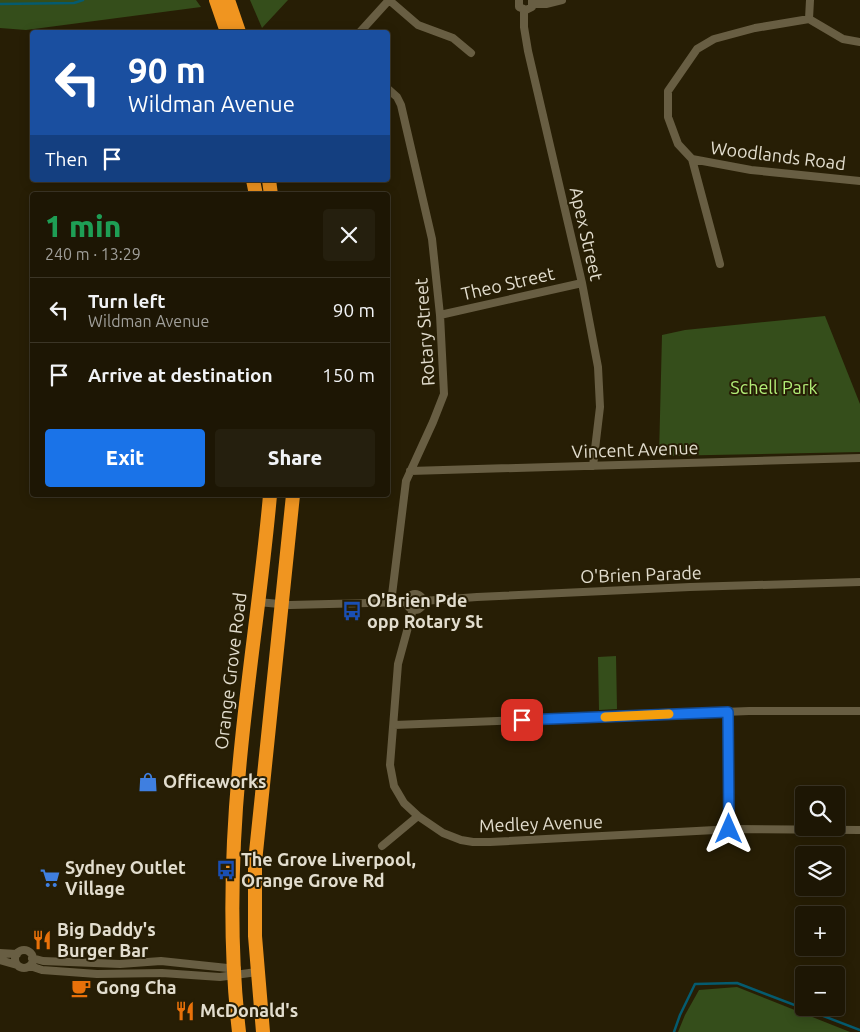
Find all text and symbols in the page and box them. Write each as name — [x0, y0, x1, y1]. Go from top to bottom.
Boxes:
icon: left — [45, 50, 110, 115]
text: 90 m — [128, 50, 206, 90]
text: Wildman Avenue — [128, 91, 295, 116]
street label: Woodlands Road — [709, 137, 847, 173]
icon: arrive — [98, 145, 126, 173]
text: Then — [45, 148, 88, 170]
street label: Apex Street — [566, 185, 607, 283]
text: 1 min — [45, 209, 121, 243]
button: close — [323, 209, 375, 261]
text: 240 m · 13:29 — [45, 245, 141, 263]
street label: Theo Street — [459, 263, 556, 303]
street label: Rotary Street — [410, 277, 438, 387]
text: Turn left — [88, 290, 166, 312]
icon: left — [45, 296, 73, 324]
text: 90 m — [333, 299, 375, 321]
text: Wildman Avenue — [88, 312, 209, 330]
icon: arrive — [45, 361, 73, 389]
text: Arrive at destination — [88, 364, 273, 386]
text: 150 m — [322, 364, 375, 386]
park label: Schell Park — [730, 377, 818, 397]
button: Exit — [45, 429, 205, 487]
button: Share — [215, 429, 375, 487]
street label: Vincent Avenue — [571, 437, 699, 461]
street label: O'Brien Parade — [580, 562, 702, 586]
place label: O'Brien Pde opp Rotary St — [367, 590, 483, 631]
street label: Orange Grove Road — [210, 591, 250, 751]
bus stop icon: O'Brien Pde opp Rotary St — [341, 600, 363, 622]
pin — [501, 699, 543, 741]
icon: arrive — [508, 706, 536, 734]
shop icon: Officeworks — [137, 771, 159, 793]
place label: Officeworks — [163, 771, 267, 791]
map controls — [795, 786, 845, 1016]
button: search — [795, 786, 845, 836]
position arrow — [702, 802, 754, 854]
street label: Medley Avenue — [479, 811, 603, 835]
button: layers — [795, 846, 845, 896]
place label: The Grove Liverpool, Orange Grove Rd — [241, 849, 416, 890]
place label: Sydney Outlet Village — [65, 857, 186, 898]
bus stop icon: The Grove Liverpool, Orange Grove Rd — [215, 859, 237, 881]
supermarket icon: Sydney Outlet Village — [39, 867, 61, 889]
button: + — [795, 906, 845, 956]
place label: Big Daddy's Burger Bar — [57, 919, 156, 960]
restaurant icon: Big Daddy's Burger Bar — [31, 929, 53, 951]
button: − — [795, 966, 845, 1016]
cafe icon: Gong Cha — [70, 977, 92, 999]
place label: Gong Cha — [96, 977, 177, 997]
restaurant icon: McDonald's — [174, 1000, 196, 1022]
place label: McDonald's — [200, 1000, 298, 1020]

